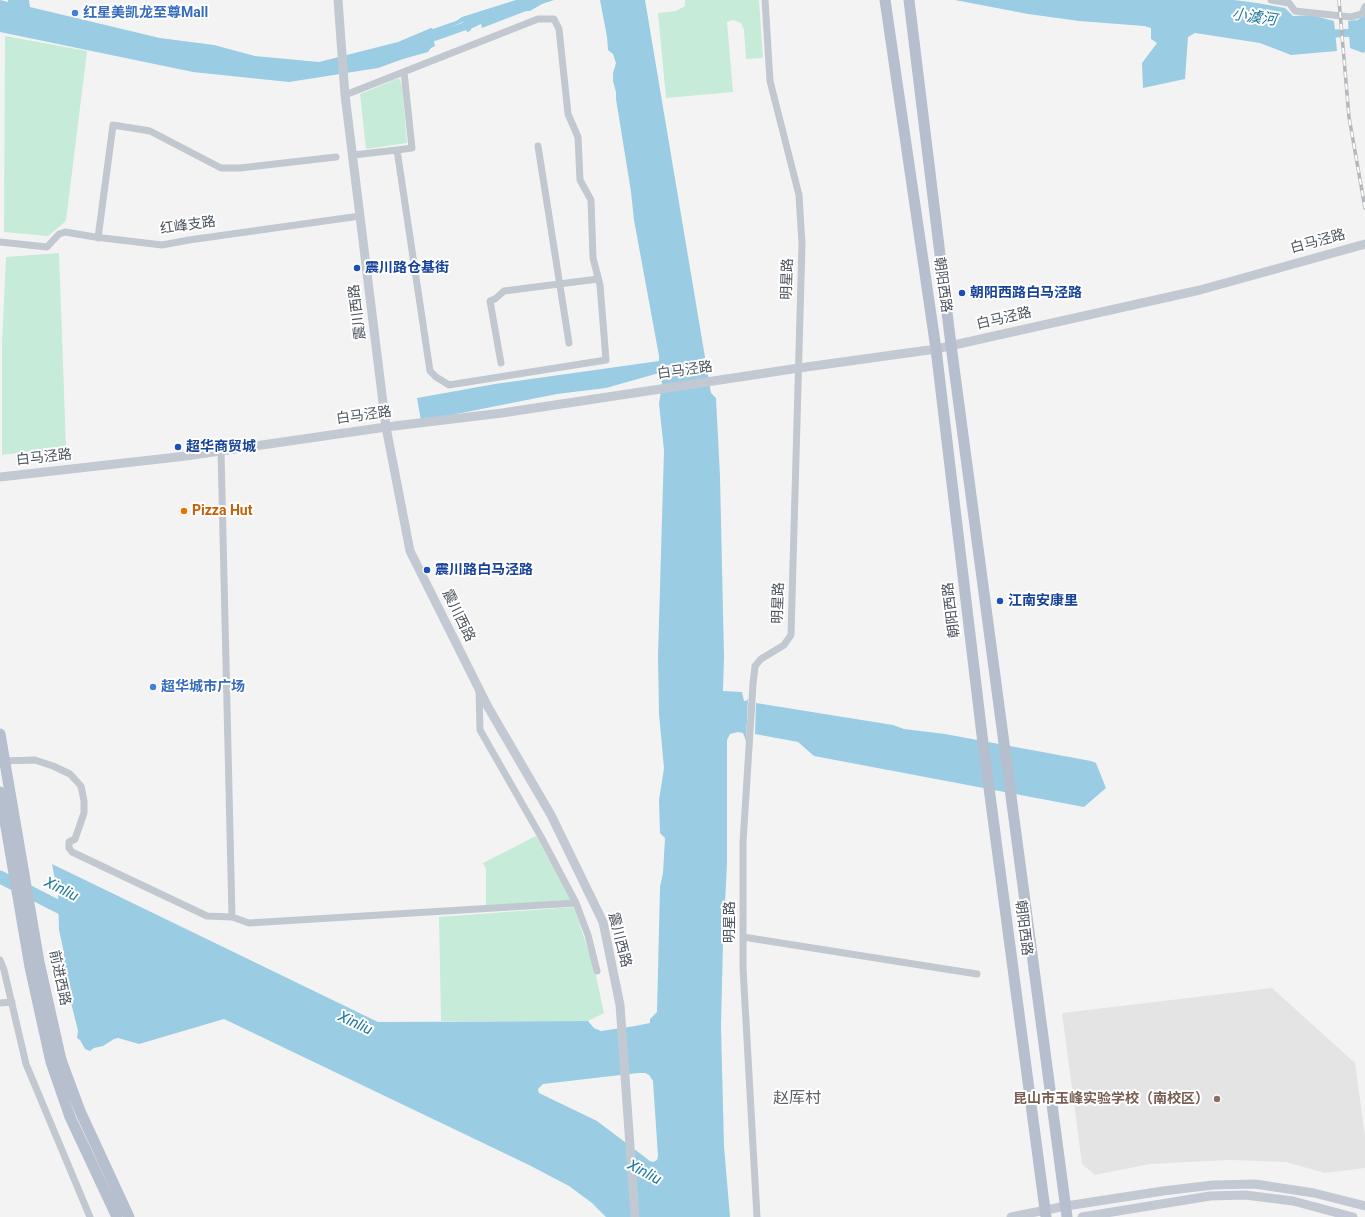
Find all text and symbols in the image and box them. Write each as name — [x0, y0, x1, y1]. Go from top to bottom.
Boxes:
place label: 红星美凯龙至尊Mall — [83, 5, 208, 21]
water label: 小澞河 — [1230, 6, 1278, 30]
marker: 红星美凯龙至尊Mall — [70, 8, 80, 18]
street label: 红峰支路 — [159, 214, 217, 238]
street label: 白马泾路 — [1289, 227, 1347, 257]
street label: 朝阳西路 — [930, 256, 954, 314]
street label: 明星路 — [779, 258, 797, 300]
place label: 震川路仓基街 — [365, 260, 449, 276]
marker: 震川路仓基街 — [352, 263, 362, 273]
street label: 震川西路 — [346, 283, 370, 341]
place label: 朝阳西路白马泾路 — [970, 285, 1082, 301]
marker: 朝阳西路白马泾路 — [957, 288, 967, 298]
street label: 白马泾路 — [975, 305, 1033, 333]
street label: 白马泾路 — [656, 359, 714, 383]
street label: 白马泾路 — [335, 404, 393, 428]
place label: 超华商贸城 — [186, 439, 256, 455]
marker: 超华商贸城 — [173, 442, 183, 452]
street label: 白马泾路 — [15, 447, 73, 469]
place label: Pizza Hut — [192, 503, 252, 519]
marker: Pizza Hut — [179, 506, 189, 516]
place label: 震川路白马泾路 — [435, 562, 533, 578]
marker: 震川路白马泾路 — [422, 565, 432, 575]
street label: 朝阳西路 — [940, 581, 964, 639]
street label: 明星路 — [770, 582, 788, 624]
street label: 震川西路 — [438, 587, 478, 645]
place label: 江南安康里 — [1008, 593, 1078, 609]
marker: 江南安康里 — [995, 596, 1005, 606]
place label: 超华城市广场 — [161, 679, 245, 695]
marker: 超华城市广场 — [148, 682, 158, 692]
water label: Xinliu — [41, 874, 81, 906]
street label: 朝阳西路 — [1011, 899, 1035, 957]
street label: 明星路 — [722, 901, 738, 943]
street label: 震川西路 — [604, 911, 634, 969]
street label: 前进西路 — [45, 949, 73, 1007]
water label: Xinliu — [335, 1008, 375, 1040]
district label: 赵厍村 — [773, 1089, 821, 1109]
place label: 昆山市玉峰实验学校（南校区） — [1013, 1091, 1209, 1107]
marker: 昆山市玉峰实验学校（南校区） — [1212, 1094, 1222, 1104]
water label: Xinliu — [624, 1157, 664, 1189]

